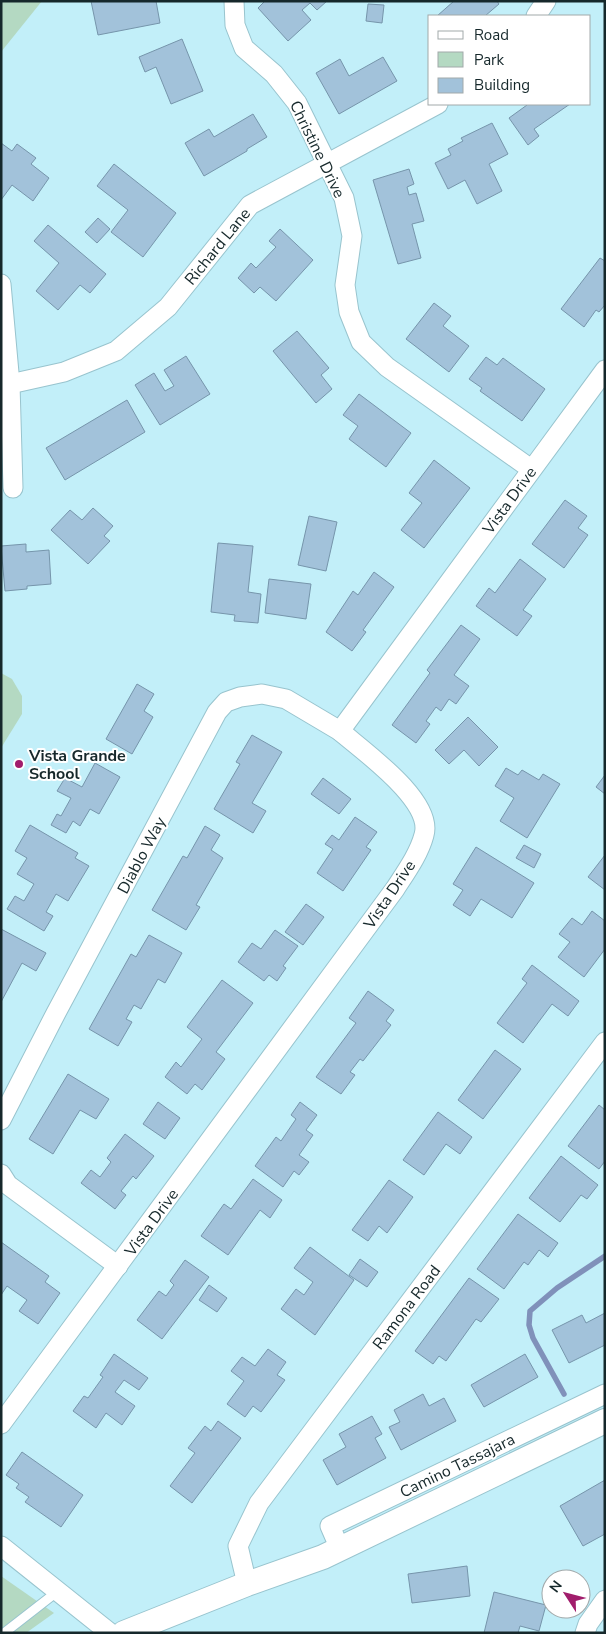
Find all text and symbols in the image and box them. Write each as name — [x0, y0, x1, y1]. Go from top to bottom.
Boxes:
legend — [428, 15, 591, 105]
text: Road — [474, 25, 509, 45]
text: Park — [474, 50, 504, 70]
text: Building — [474, 75, 530, 95]
street label: Christine Drive — [284, 97, 350, 202]
street label: Richard Lane — [180, 203, 256, 290]
street label: Vista Drive — [477, 462, 542, 540]
place label: Vista Grande School — [28, 745, 126, 785]
marker: Vista Grande School — [13, 758, 25, 770]
street label: Diablo Way — [112, 812, 172, 898]
street label: Vista Drive — [358, 856, 421, 934]
street label: Vista Drive — [119, 1184, 184, 1262]
street label: Ramona Road — [368, 1261, 446, 1354]
street label: Camino Tassajara — [396, 1428, 519, 1503]
north arrow — [541, 1569, 591, 1619]
text: N — [545, 1577, 567, 1596]

